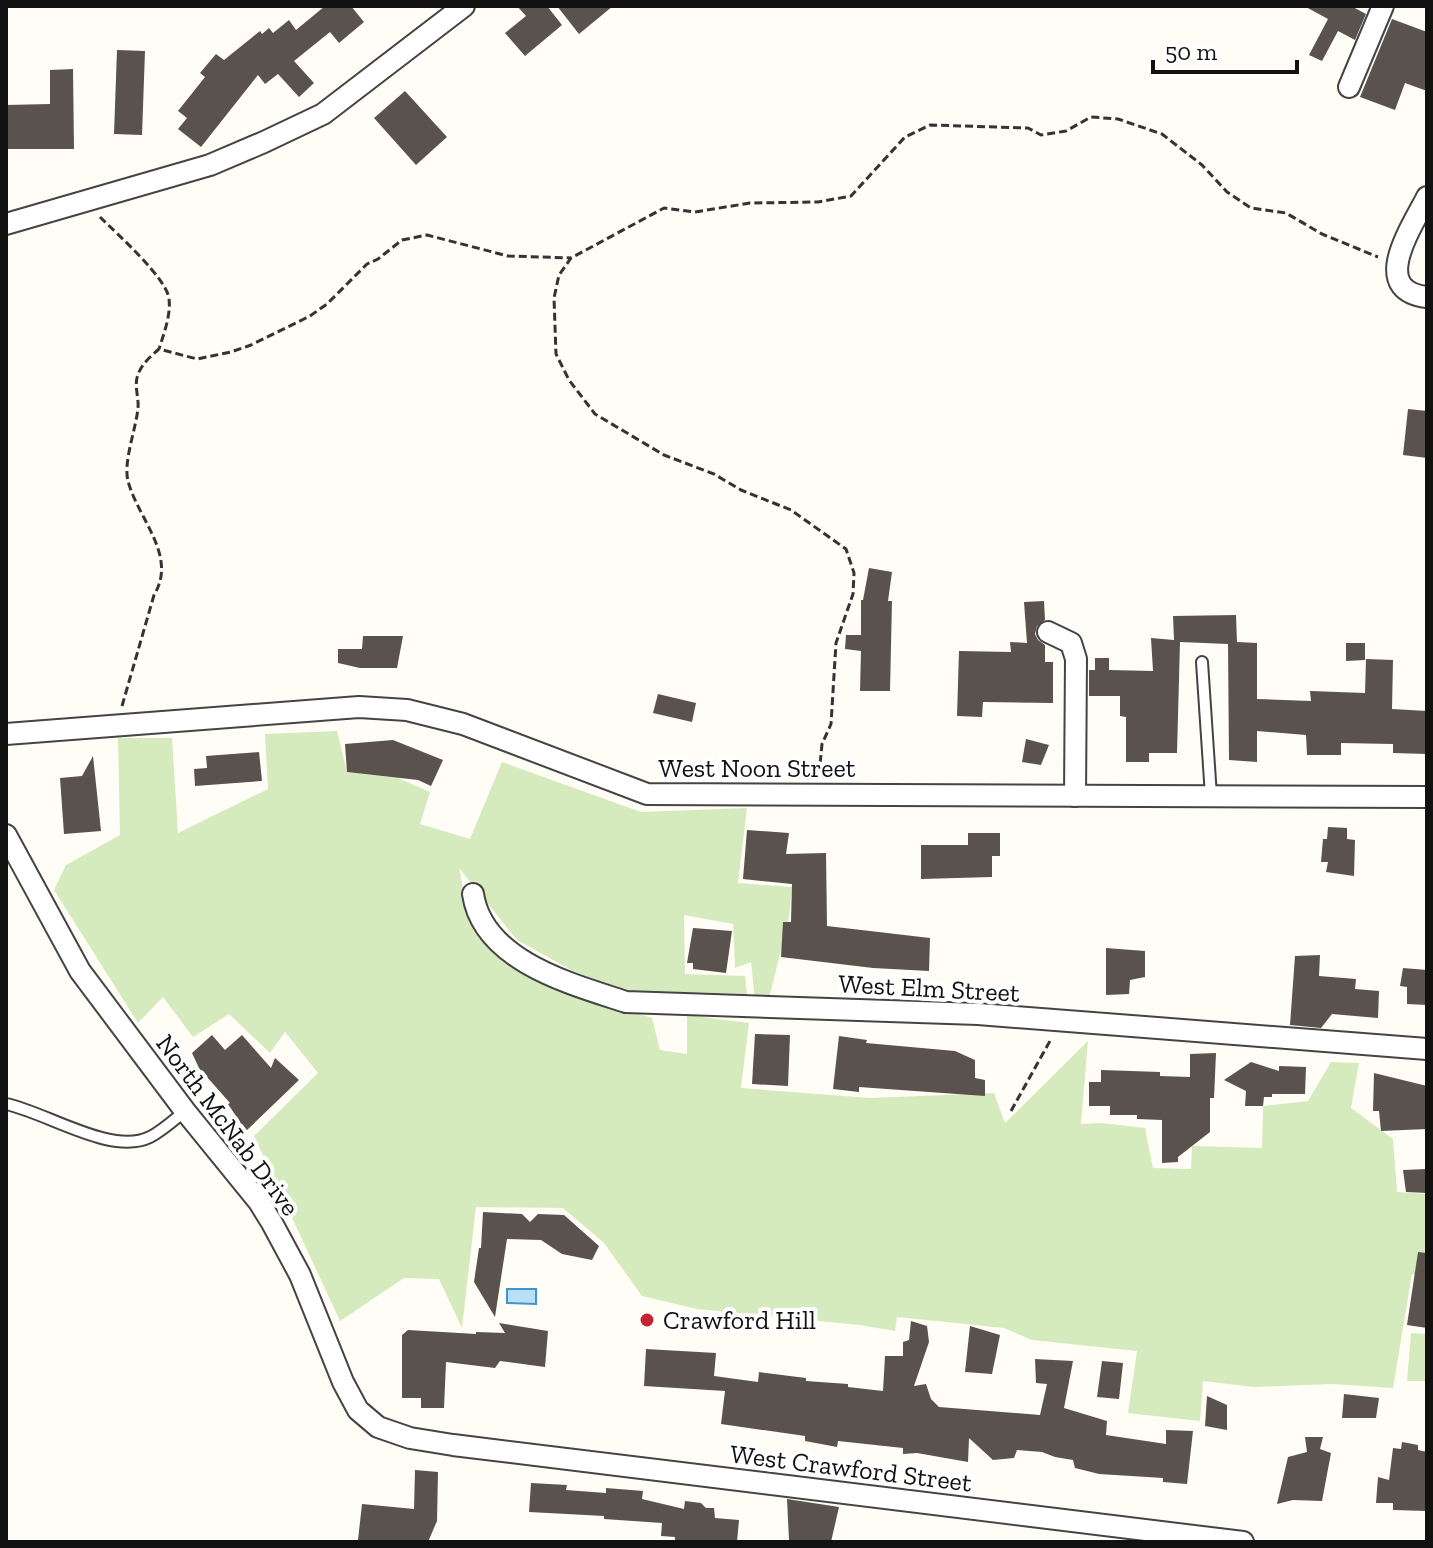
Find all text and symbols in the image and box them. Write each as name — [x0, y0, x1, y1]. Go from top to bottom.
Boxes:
scale bar — [1153, 24, 1297, 74]
text: 50 m — [1165, 37, 1218, 66]
street label: West Noon Street — [659, 752, 856, 784]
street label: West Elm Street — [838, 967, 1021, 1009]
street label: North McNab Drive — [149, 1028, 307, 1222]
place label: Crawford Hill — [663, 1304, 816, 1336]
marker: Crawford Hill — [638, 1311, 656, 1329]
street label: West Crawford Street — [728, 1437, 974, 1499]

